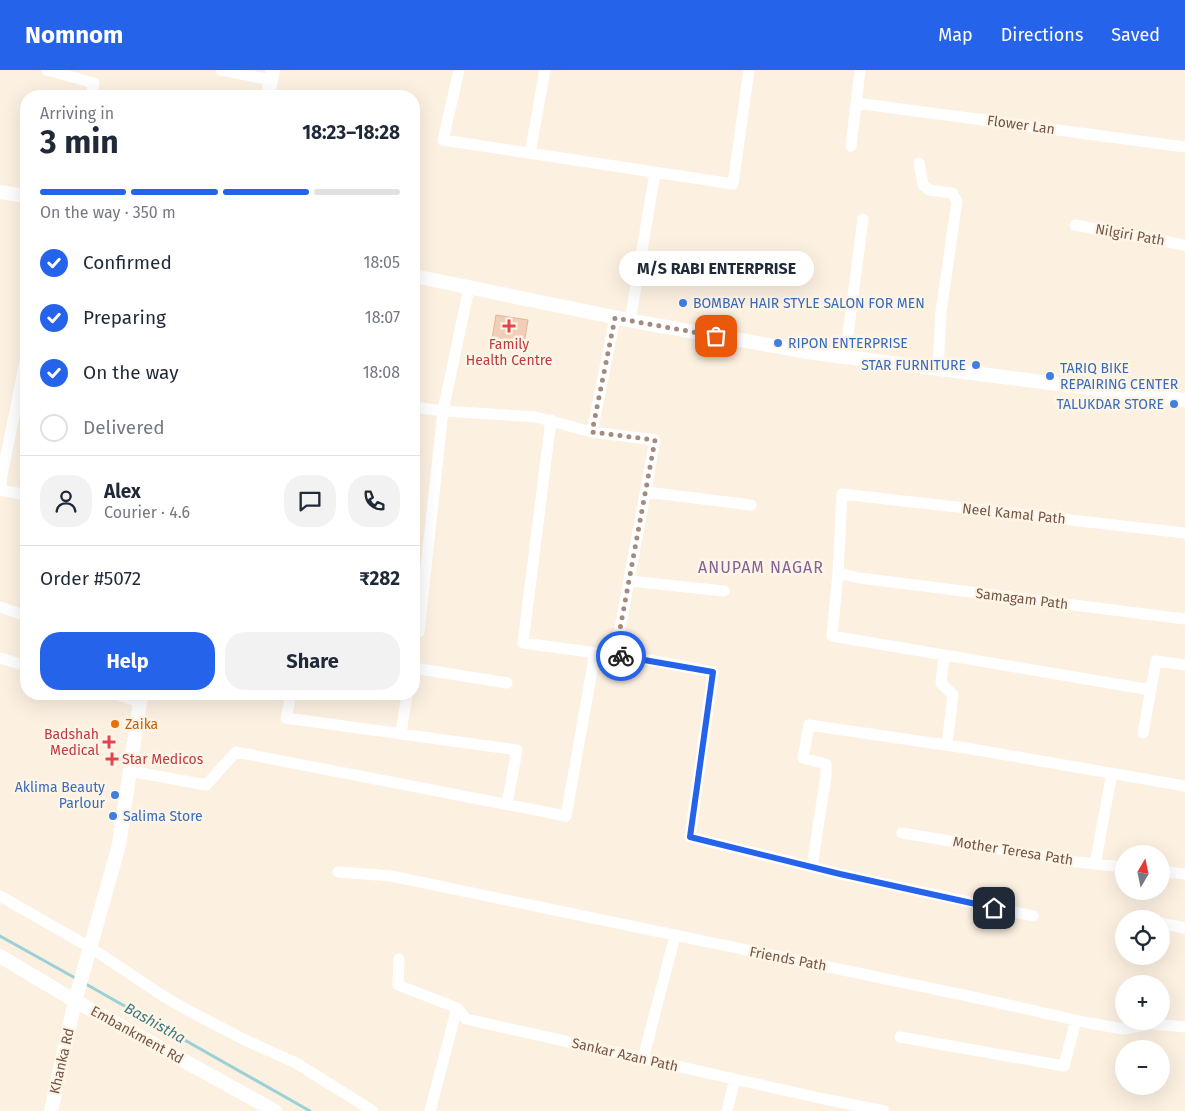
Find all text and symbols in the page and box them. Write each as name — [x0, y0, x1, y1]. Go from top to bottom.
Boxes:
text: Nomnom — [25, 21, 123, 49]
text: Map — [938, 24, 973, 46]
text: Directions — [1001, 24, 1083, 46]
text: Saved — [1111, 24, 1160, 46]
text: Arriving in — [40, 104, 114, 123]
street label: Flower Lan — [986, 112, 1056, 138]
text: 18:23–18:28 — [302, 121, 400, 144]
text: 3 min — [40, 123, 119, 161]
text: On the way · 350 m — [40, 203, 176, 222]
street label: Nilgiri Path — [1094, 221, 1166, 249]
icon: check — [40, 249, 68, 277]
text: Confirmed — [83, 251, 172, 274]
callout: M/S RABI ENTERPRISE — [618, 251, 814, 286]
text: 18:05 — [363, 253, 400, 272]
text: M/S RABI ENTERPRISE — [637, 259, 796, 278]
place label: BOMBAY HAIR STYLE SALON FOR MEN — [693, 295, 925, 312]
marker: BOMBAY HAIR STYLE SALON FOR MEN — [677, 297, 689, 309]
icon: check — [40, 304, 68, 332]
text: Preparing — [83, 306, 166, 329]
text: 18:07 — [365, 308, 400, 327]
pin — [695, 315, 737, 357]
marker: Family Health Centre — [502, 319, 516, 333]
icon: bag — [702, 322, 730, 350]
place label: RIPON ENTERPRISE — [788, 335, 908, 352]
place label: Family Health Centre — [466, 336, 552, 369]
marker: RIPON ENTERPRISE — [772, 337, 784, 349]
place label: STAR FURNITURE — [861, 357, 966, 374]
icon: check — [40, 359, 68, 387]
marker: STAR FURNITURE — [970, 359, 982, 371]
place label: TARIQ BIKE REPAIRING CENTER — [1060, 360, 1179, 393]
text: On the way — [83, 361, 179, 384]
text: 18:08 — [363, 363, 400, 382]
marker: TARIQ BIKE REPAIRING CENTER — [1044, 370, 1056, 382]
place label: TALUKDAR STORE — [1057, 396, 1164, 413]
marker: TALUKDAR STORE — [1168, 398, 1180, 410]
text: Delivered — [83, 416, 165, 439]
button: person — [40, 475, 92, 527]
button: chat — [284, 475, 336, 527]
button: phone — [348, 475, 400, 527]
text: Alex — [104, 480, 141, 503]
street label: Neel Kamal Path — [961, 500, 1067, 528]
text: Courier · 4.6 — [104, 503, 190, 522]
district label: ANUPAM NAGAR — [698, 558, 824, 577]
text: Order #5072 — [40, 567, 141, 590]
text: ₹282 — [359, 567, 400, 590]
street label: Samagam Path — [975, 585, 1069, 613]
courier — [596, 631, 646, 681]
button: Help — [40, 632, 215, 690]
button: Share — [225, 632, 400, 690]
icon: bike — [607, 642, 635, 670]
place label: Zaika — [125, 716, 158, 733]
marker: Zaika — [109, 718, 121, 730]
place label: Badshah Medical — [44, 726, 99, 759]
marker: Badshah Medical — [103, 736, 115, 748]
place label: Star Medicos — [122, 751, 204, 768]
marker: Star Medicos — [106, 753, 118, 765]
place label: Aklima Beauty Parlour — [15, 779, 106, 812]
marker: Aklima Beauty Parlour — [109, 789, 121, 801]
place label: Salima Store — [123, 808, 203, 825]
marker: Salima Store — [107, 810, 119, 822]
street label: Mother Teresa Path — [952, 833, 1074, 869]
north arrow — [1115, 845, 1170, 900]
map controls — [1115, 845, 1170, 1095]
pin — [973, 887, 1015, 929]
icon: home — [980, 894, 1008, 922]
button: locate — [1115, 910, 1170, 965]
street label: Friends Path — [748, 943, 828, 975]
button: + — [1115, 975, 1170, 1030]
water label: Bashistha — [121, 999, 189, 1047]
street label: Embankment Rd — [88, 1002, 186, 1068]
street label: Khanka Rd — [46, 1026, 78, 1096]
street label: Sankar Azan Path — [570, 1034, 680, 1076]
button: − — [1115, 1040, 1170, 1095]

